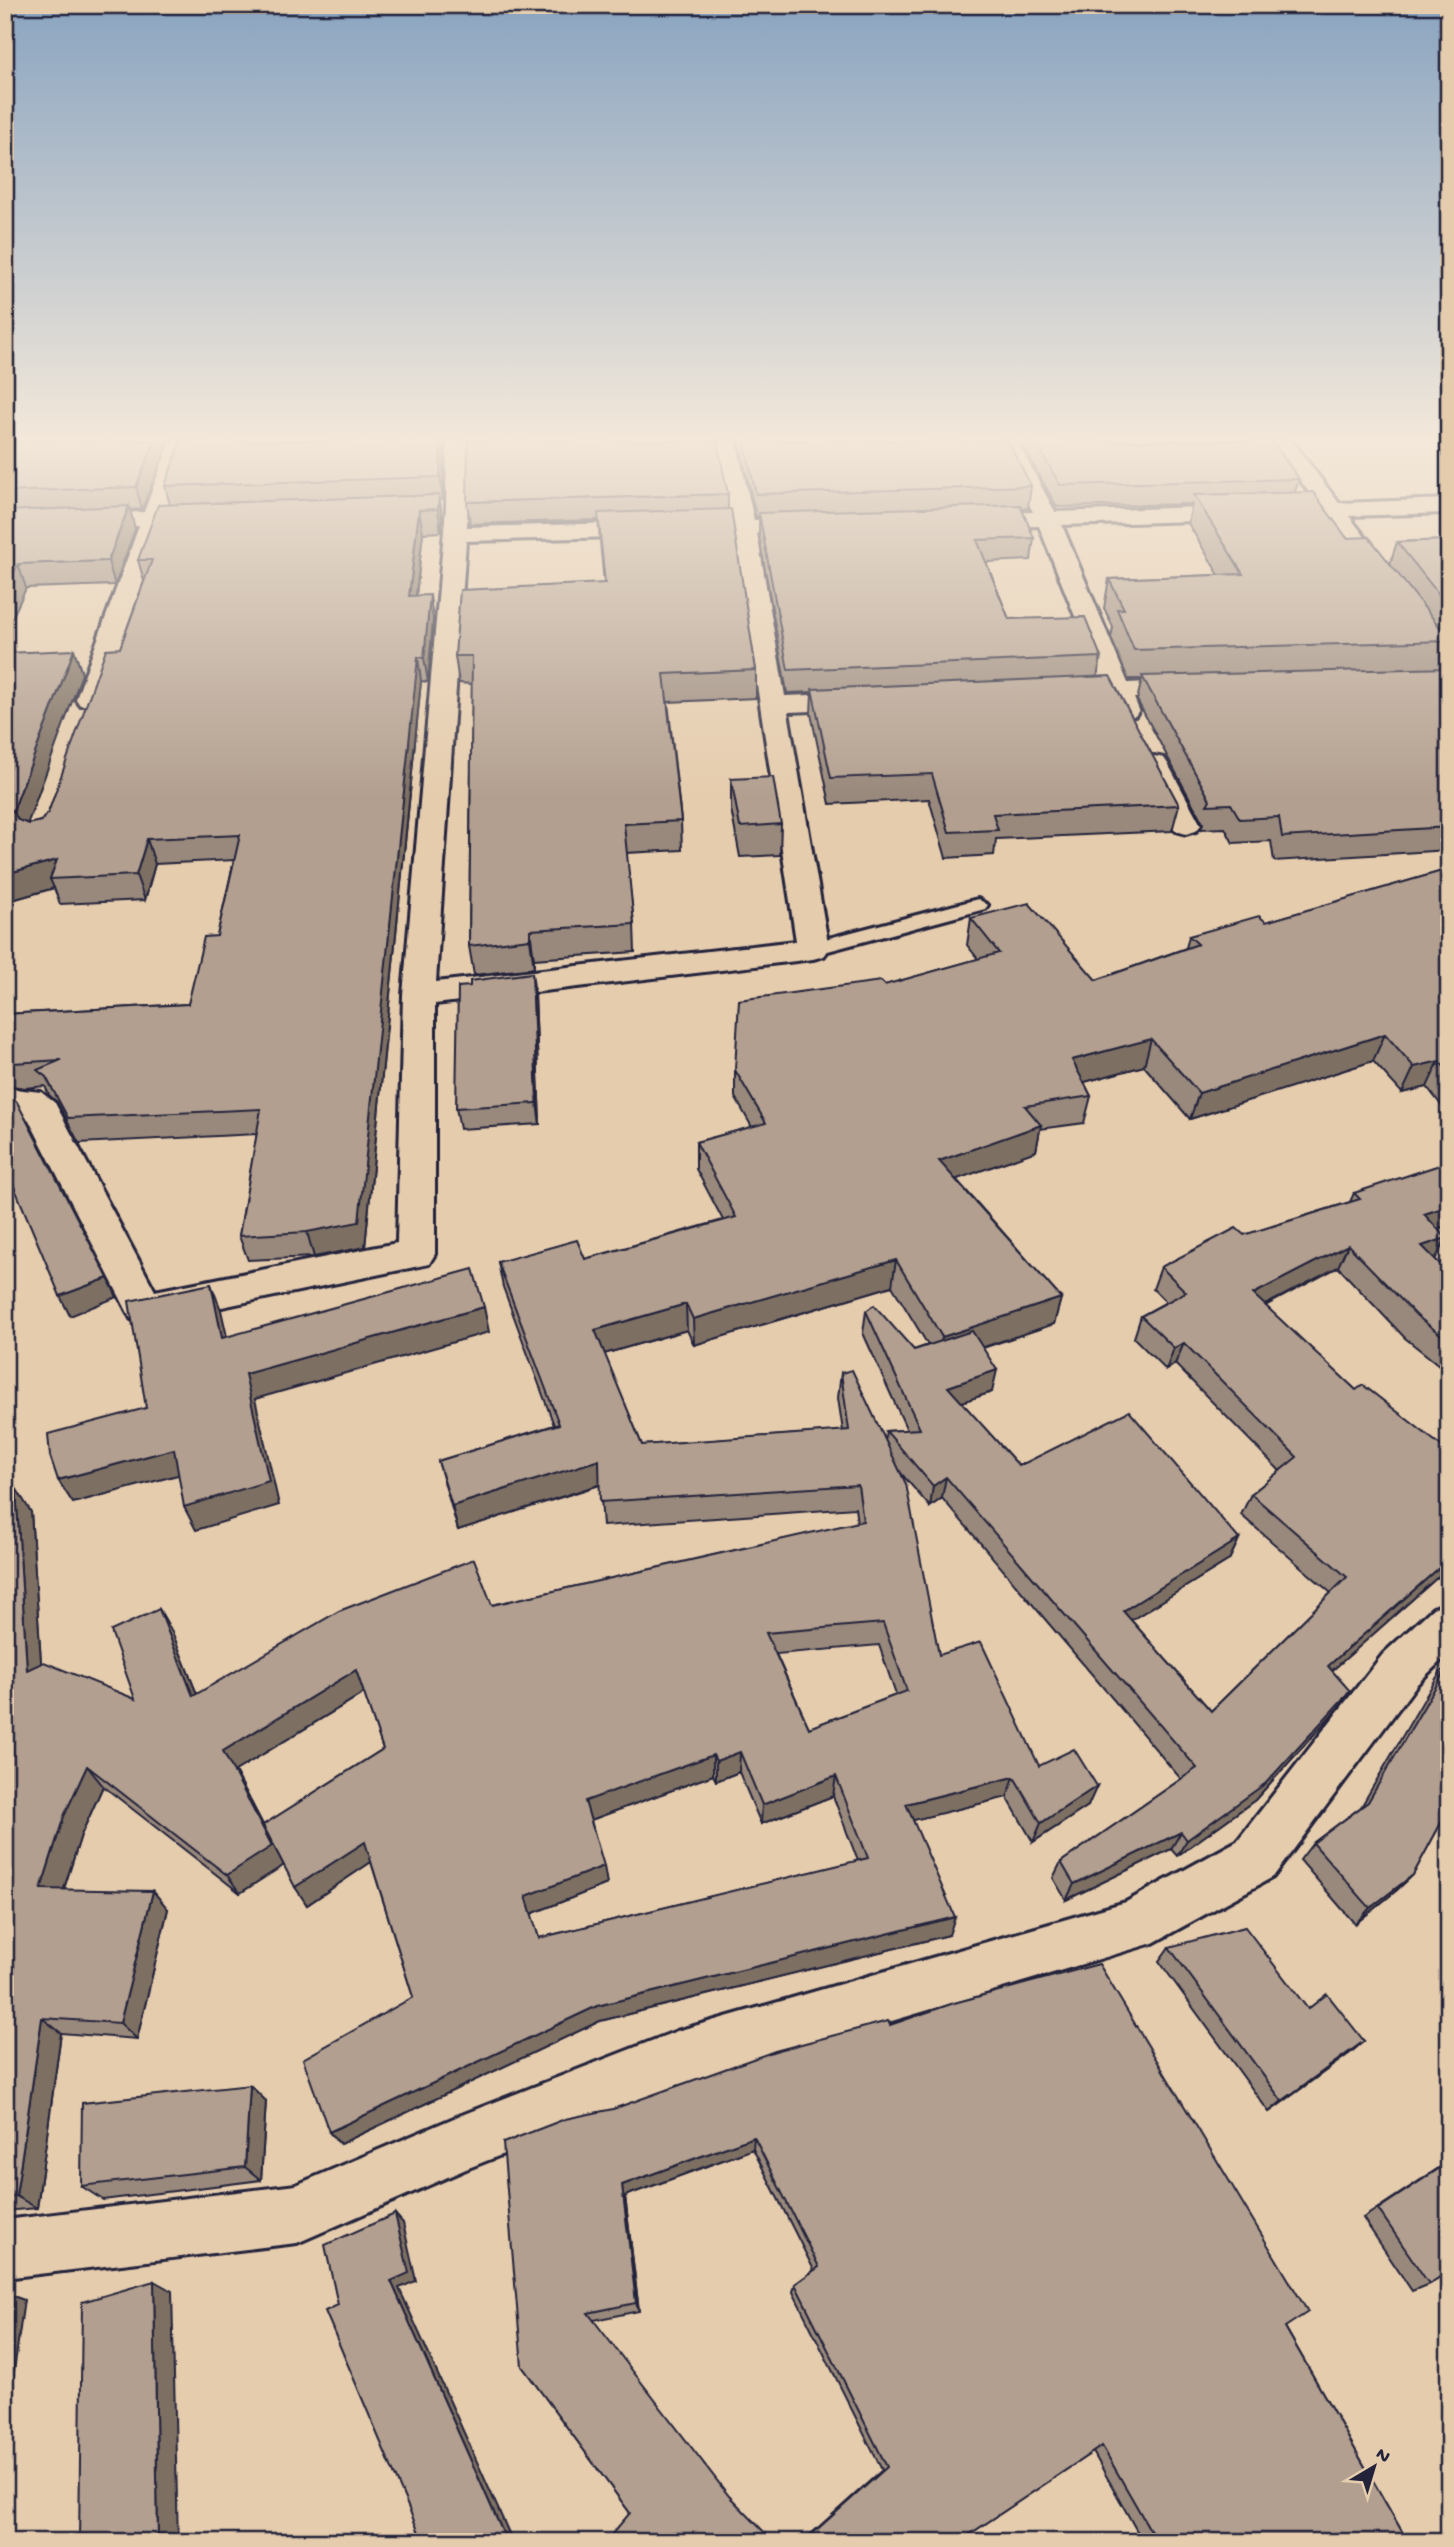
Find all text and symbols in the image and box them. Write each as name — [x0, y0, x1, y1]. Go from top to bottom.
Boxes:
north arrow — [1338, 2432, 1408, 2502]
text: N — [1370, 2443, 1394, 2469]

